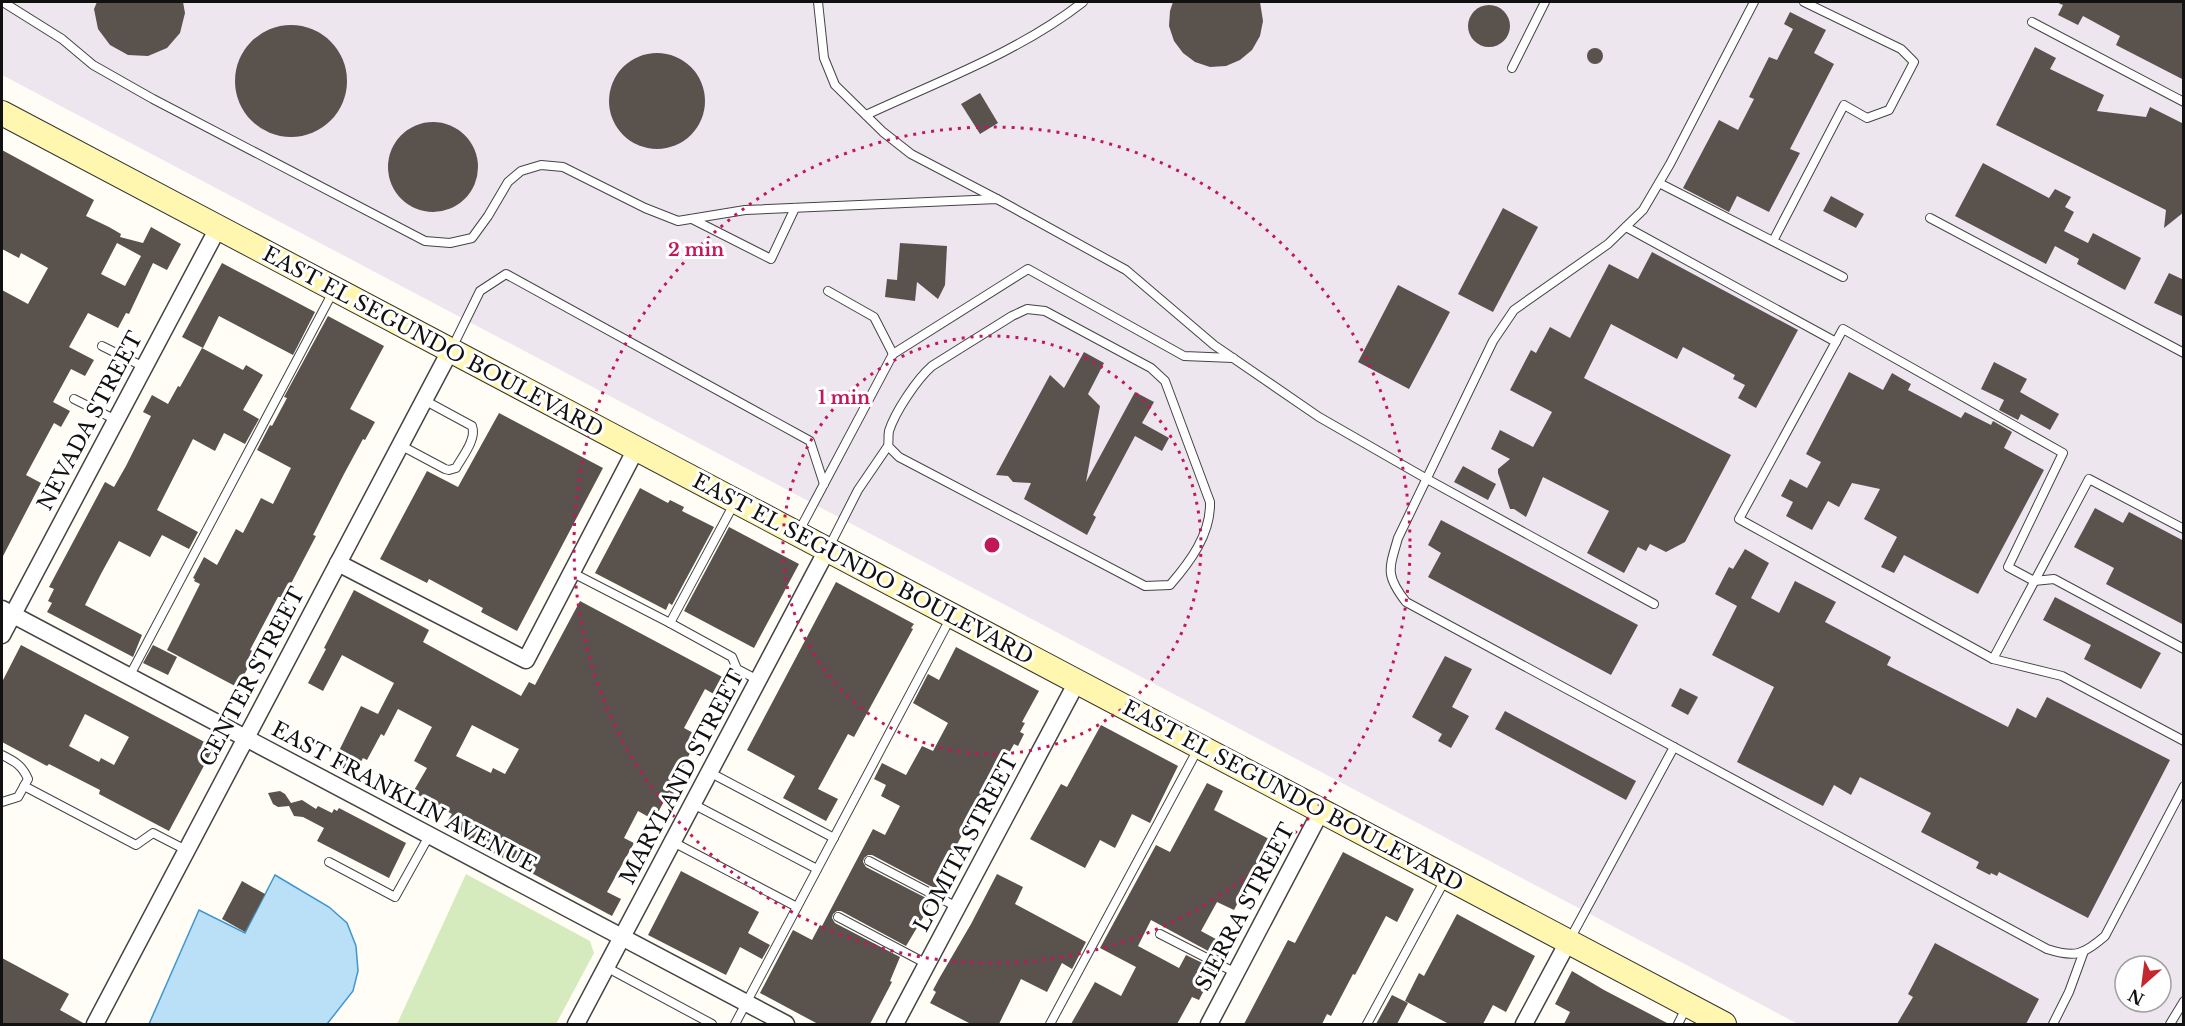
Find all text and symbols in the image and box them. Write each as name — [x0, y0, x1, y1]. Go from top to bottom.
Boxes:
text: 2 min — [668, 239, 724, 261]
street label: EAST EL SEGUNDO BOULEVARD — [258, 241, 608, 443]
street label: NEVADA STREET — [32, 327, 148, 515]
text: 1 min — [818, 387, 870, 409]
street label: EAST EL SEGUNDO BOULEVARD — [688, 468, 1038, 670]
centre of rings — [982, 535, 1002, 555]
street label: CENTER STREET — [194, 583, 310, 771]
street label: MARYLAND STREET — [614, 665, 750, 889]
street label: EAST EL SEGUNDO BOULEVARD — [1118, 695, 1468, 897]
street label: EAST FRANKLIN AVENUE — [267, 716, 541, 878]
street label: LOMITA STREET — [908, 750, 1024, 936]
street label: SIERRA STREET — [1190, 819, 1300, 995]
north arrow — [2113, 954, 2173, 1014]
text: N — [2125, 985, 2147, 1010]

